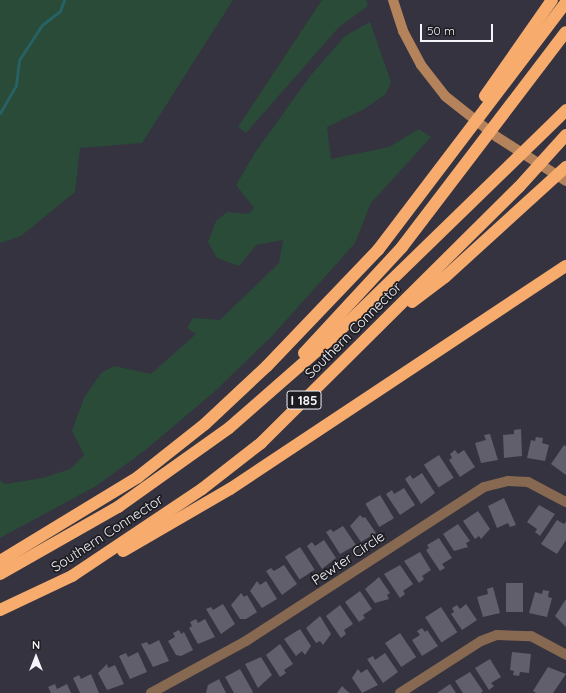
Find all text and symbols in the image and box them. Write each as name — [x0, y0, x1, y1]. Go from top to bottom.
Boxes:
scale bar — [422, 16, 495, 42]
text: 50 m — [427, 23, 455, 38]
street label: Southern Connector — [301, 278, 405, 382]
road number: I 185 — [286, 389, 322, 411]
street label: Southern Connector — [48, 491, 166, 575]
street label: Pewter Circle — [308, 527, 388, 589]
north arrow — [16, 637, 56, 677]
text: N — [32, 638, 40, 652]

